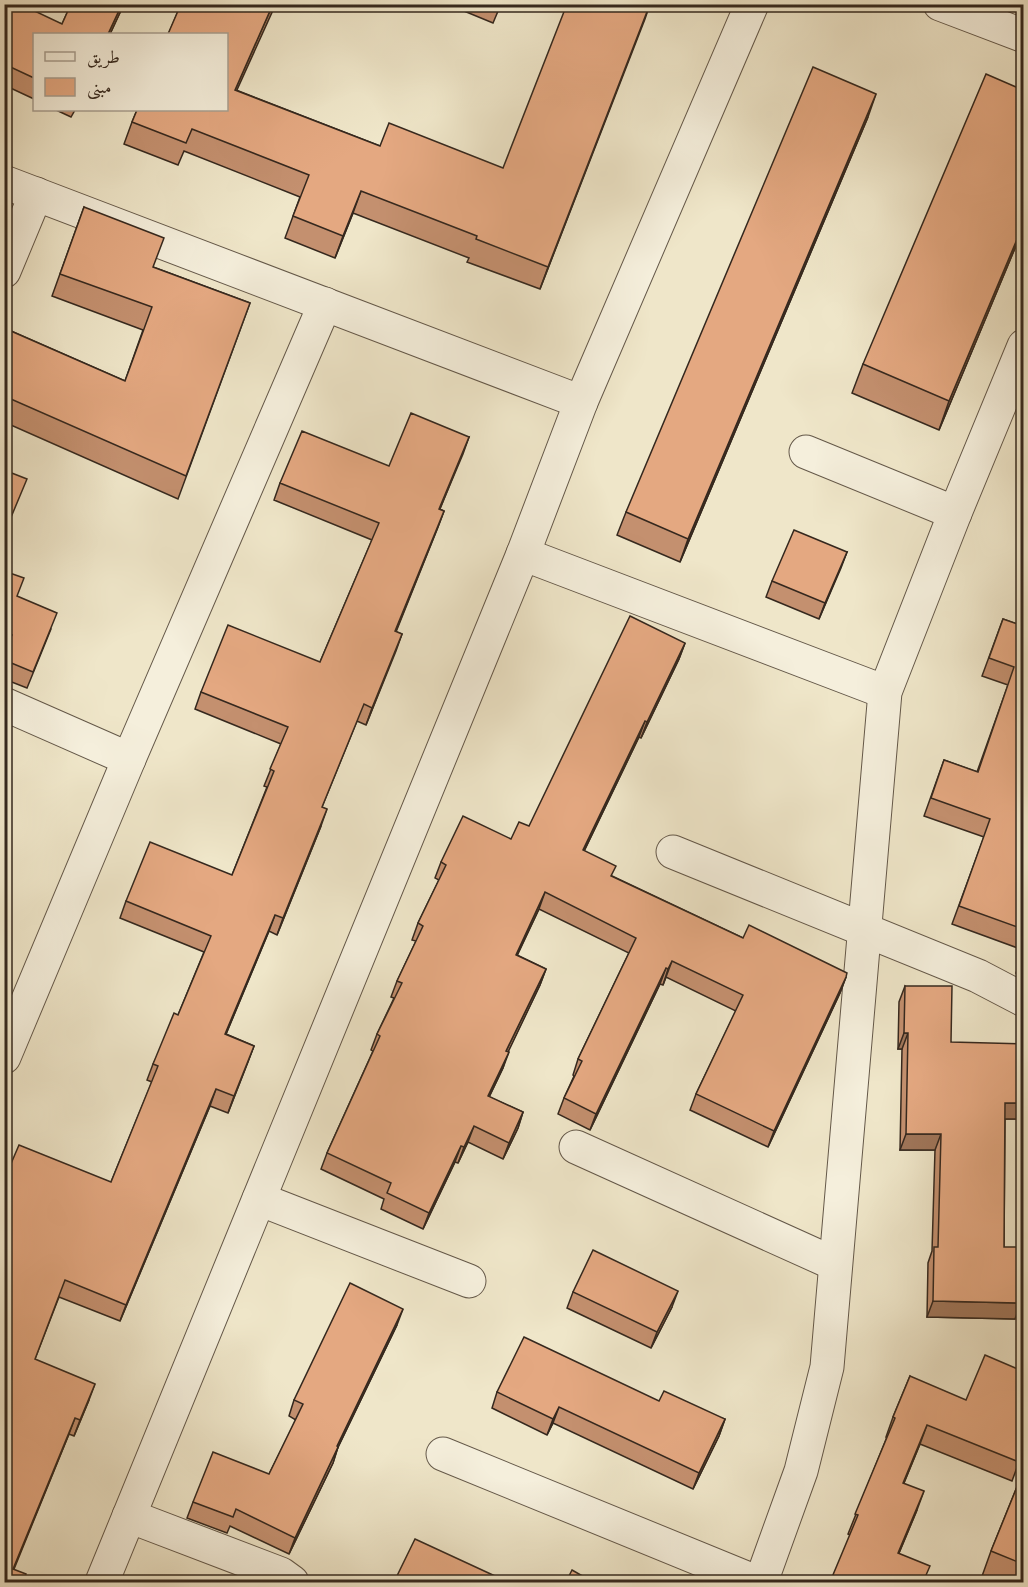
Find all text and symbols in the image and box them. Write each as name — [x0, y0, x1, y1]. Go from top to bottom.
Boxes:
legend — [33, 33, 228, 111]
text: طريق — [87, 49, 120, 69]
text: مبنى — [87, 79, 112, 100]

